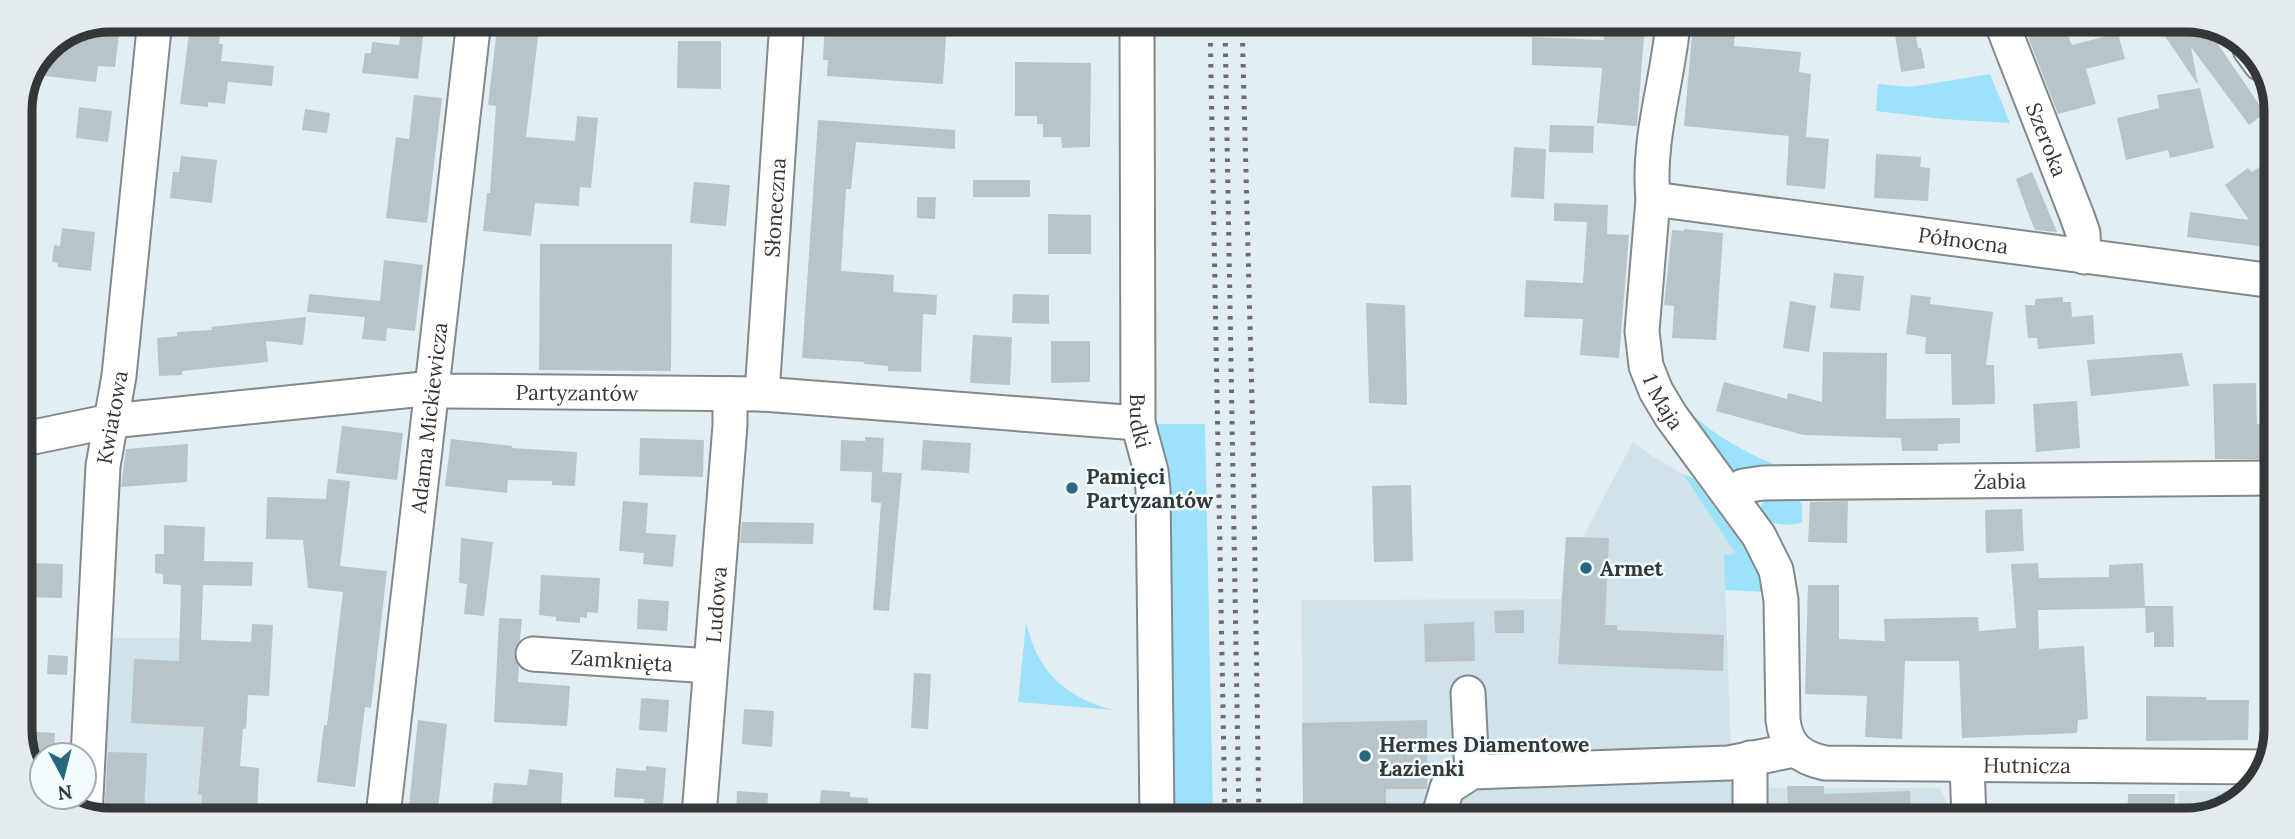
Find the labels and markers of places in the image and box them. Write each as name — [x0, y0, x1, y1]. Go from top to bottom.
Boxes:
place label: Pamięci Partyzantów — [1086, 463, 1213, 514]
marker: Pamięci Partyzantów — [1064, 480, 1080, 496]
place label: Armet — [1600, 555, 1664, 582]
marker: Armet — [1578, 560, 1594, 576]
place label: Hermes Diamentowe Łazienki — [1379, 731, 1589, 782]
marker: Hermes Diamentowe Łazienki — [1357, 748, 1373, 764]

